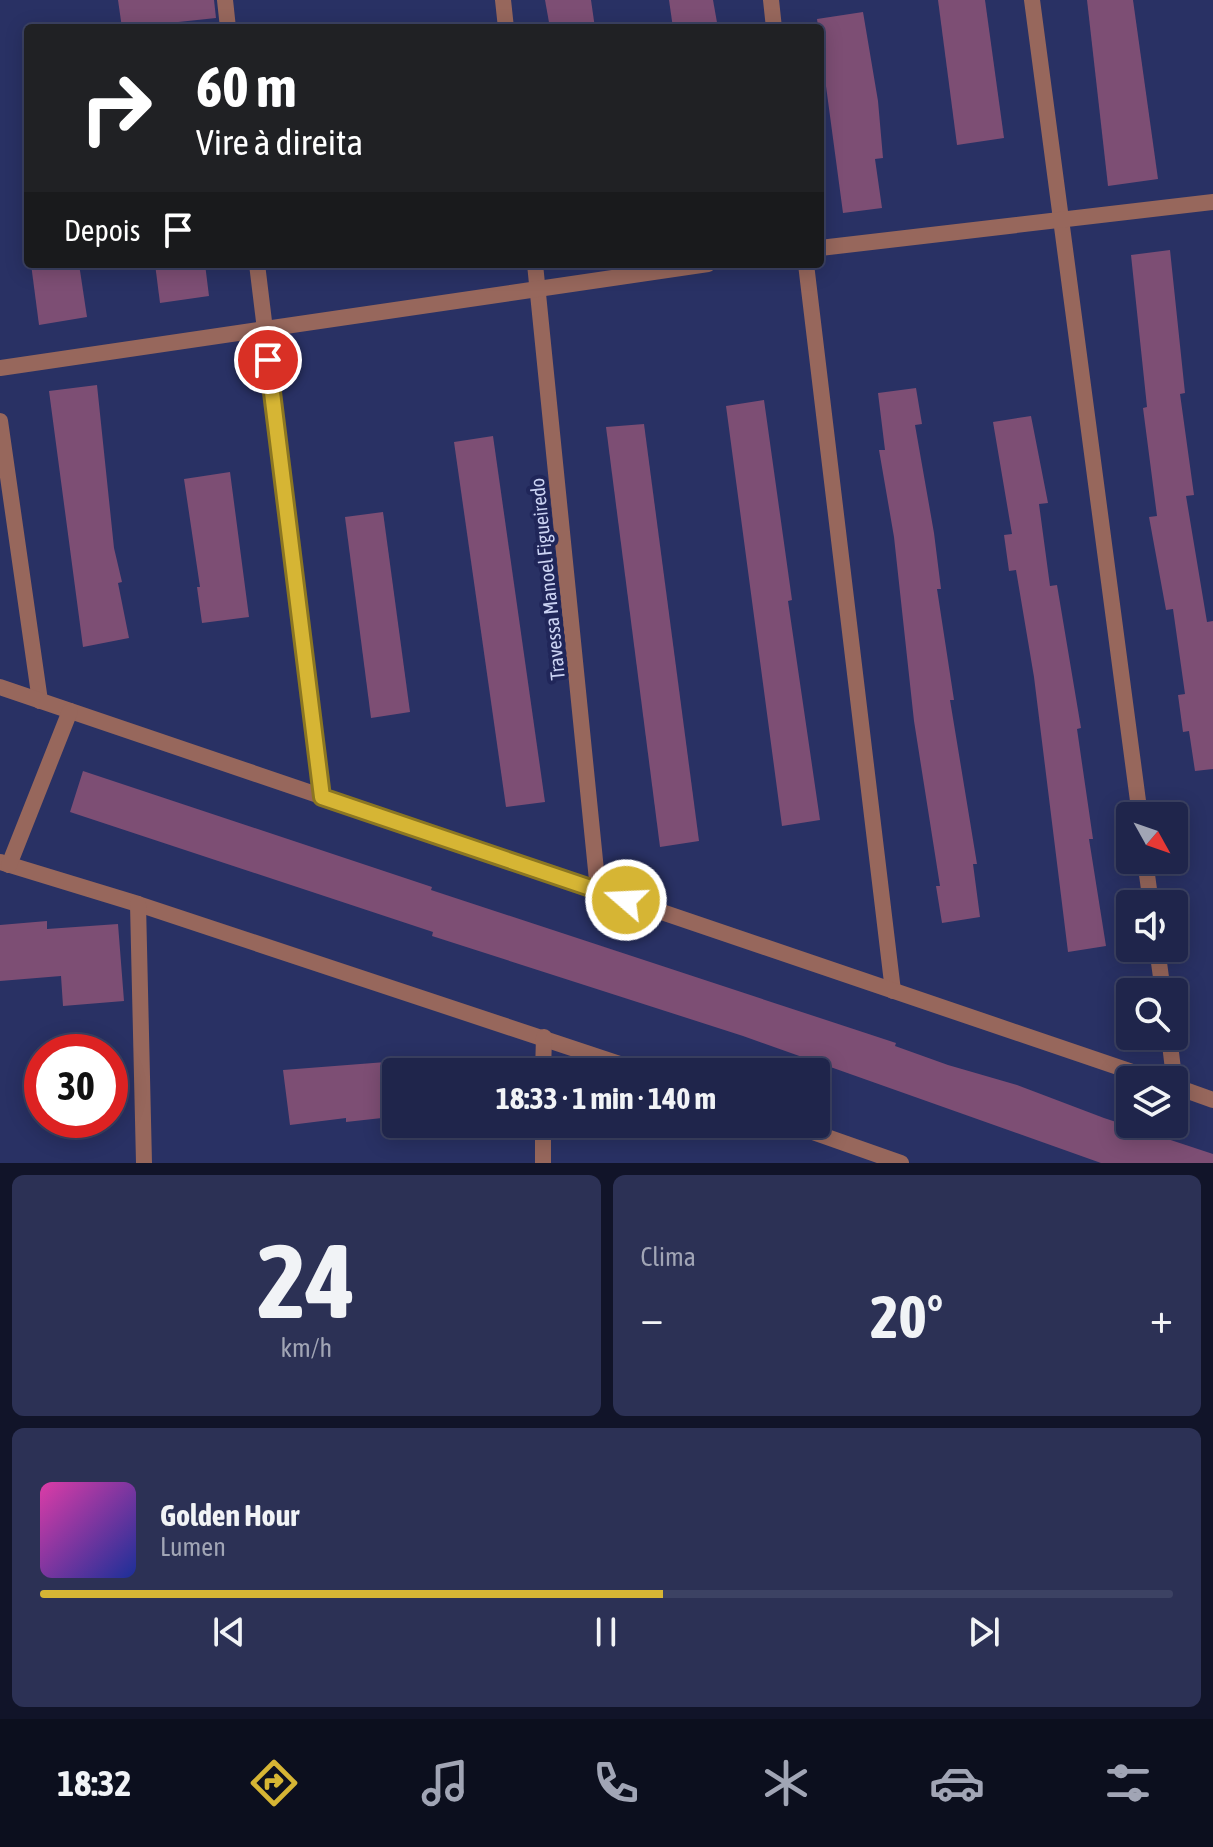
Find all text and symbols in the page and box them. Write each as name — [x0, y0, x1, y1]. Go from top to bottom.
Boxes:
text: 60 m — [196, 55, 297, 119]
icon: right — [64, 56, 168, 160]
text: Vire à direita — [196, 121, 363, 163]
icon: arrive — [156, 208, 200, 252]
text: Depois — [64, 213, 140, 247]
pin — [234, 326, 302, 394]
icon: arrive — [246, 338, 290, 382]
street label: Travessa Manoel Figueiredo — [525, 477, 569, 681]
north arrow — [1116, 802, 1188, 874]
map controls — [1116, 802, 1188, 1138]
position arrow — [584, 858, 668, 942]
button: sound — [1116, 890, 1188, 962]
button: search — [1116, 978, 1188, 1050]
speed limit sign: 30 — [24, 1034, 128, 1138]
button: layers — [1116, 1066, 1188, 1138]
text: 18:33 · 1 min · 140 m — [496, 1081, 716, 1115]
text: 24 — [257, 1221, 355, 1340]
text: Clima — [641, 1242, 696, 1272]
text: 20° — [870, 1282, 943, 1351]
text: − — [641, 1292, 663, 1342]
text: + — [1150, 1292, 1173, 1342]
text: km/h — [280, 1333, 332, 1363]
text: Golden Hour — [160, 1498, 299, 1532]
text: Lumen — [160, 1532, 226, 1562]
icon: previous — [207, 1610, 251, 1654]
icon: pause — [584, 1610, 628, 1654]
icon: next — [962, 1610, 1006, 1654]
icon: directions — [246, 1755, 302, 1811]
icon: music — [417, 1755, 473, 1811]
icon: phone — [588, 1755, 644, 1811]
icon: climate — [758, 1755, 814, 1811]
icon: car — [929, 1755, 985, 1811]
icon: filters — [1100, 1755, 1156, 1811]
text: 18:32 — [57, 1762, 131, 1804]

